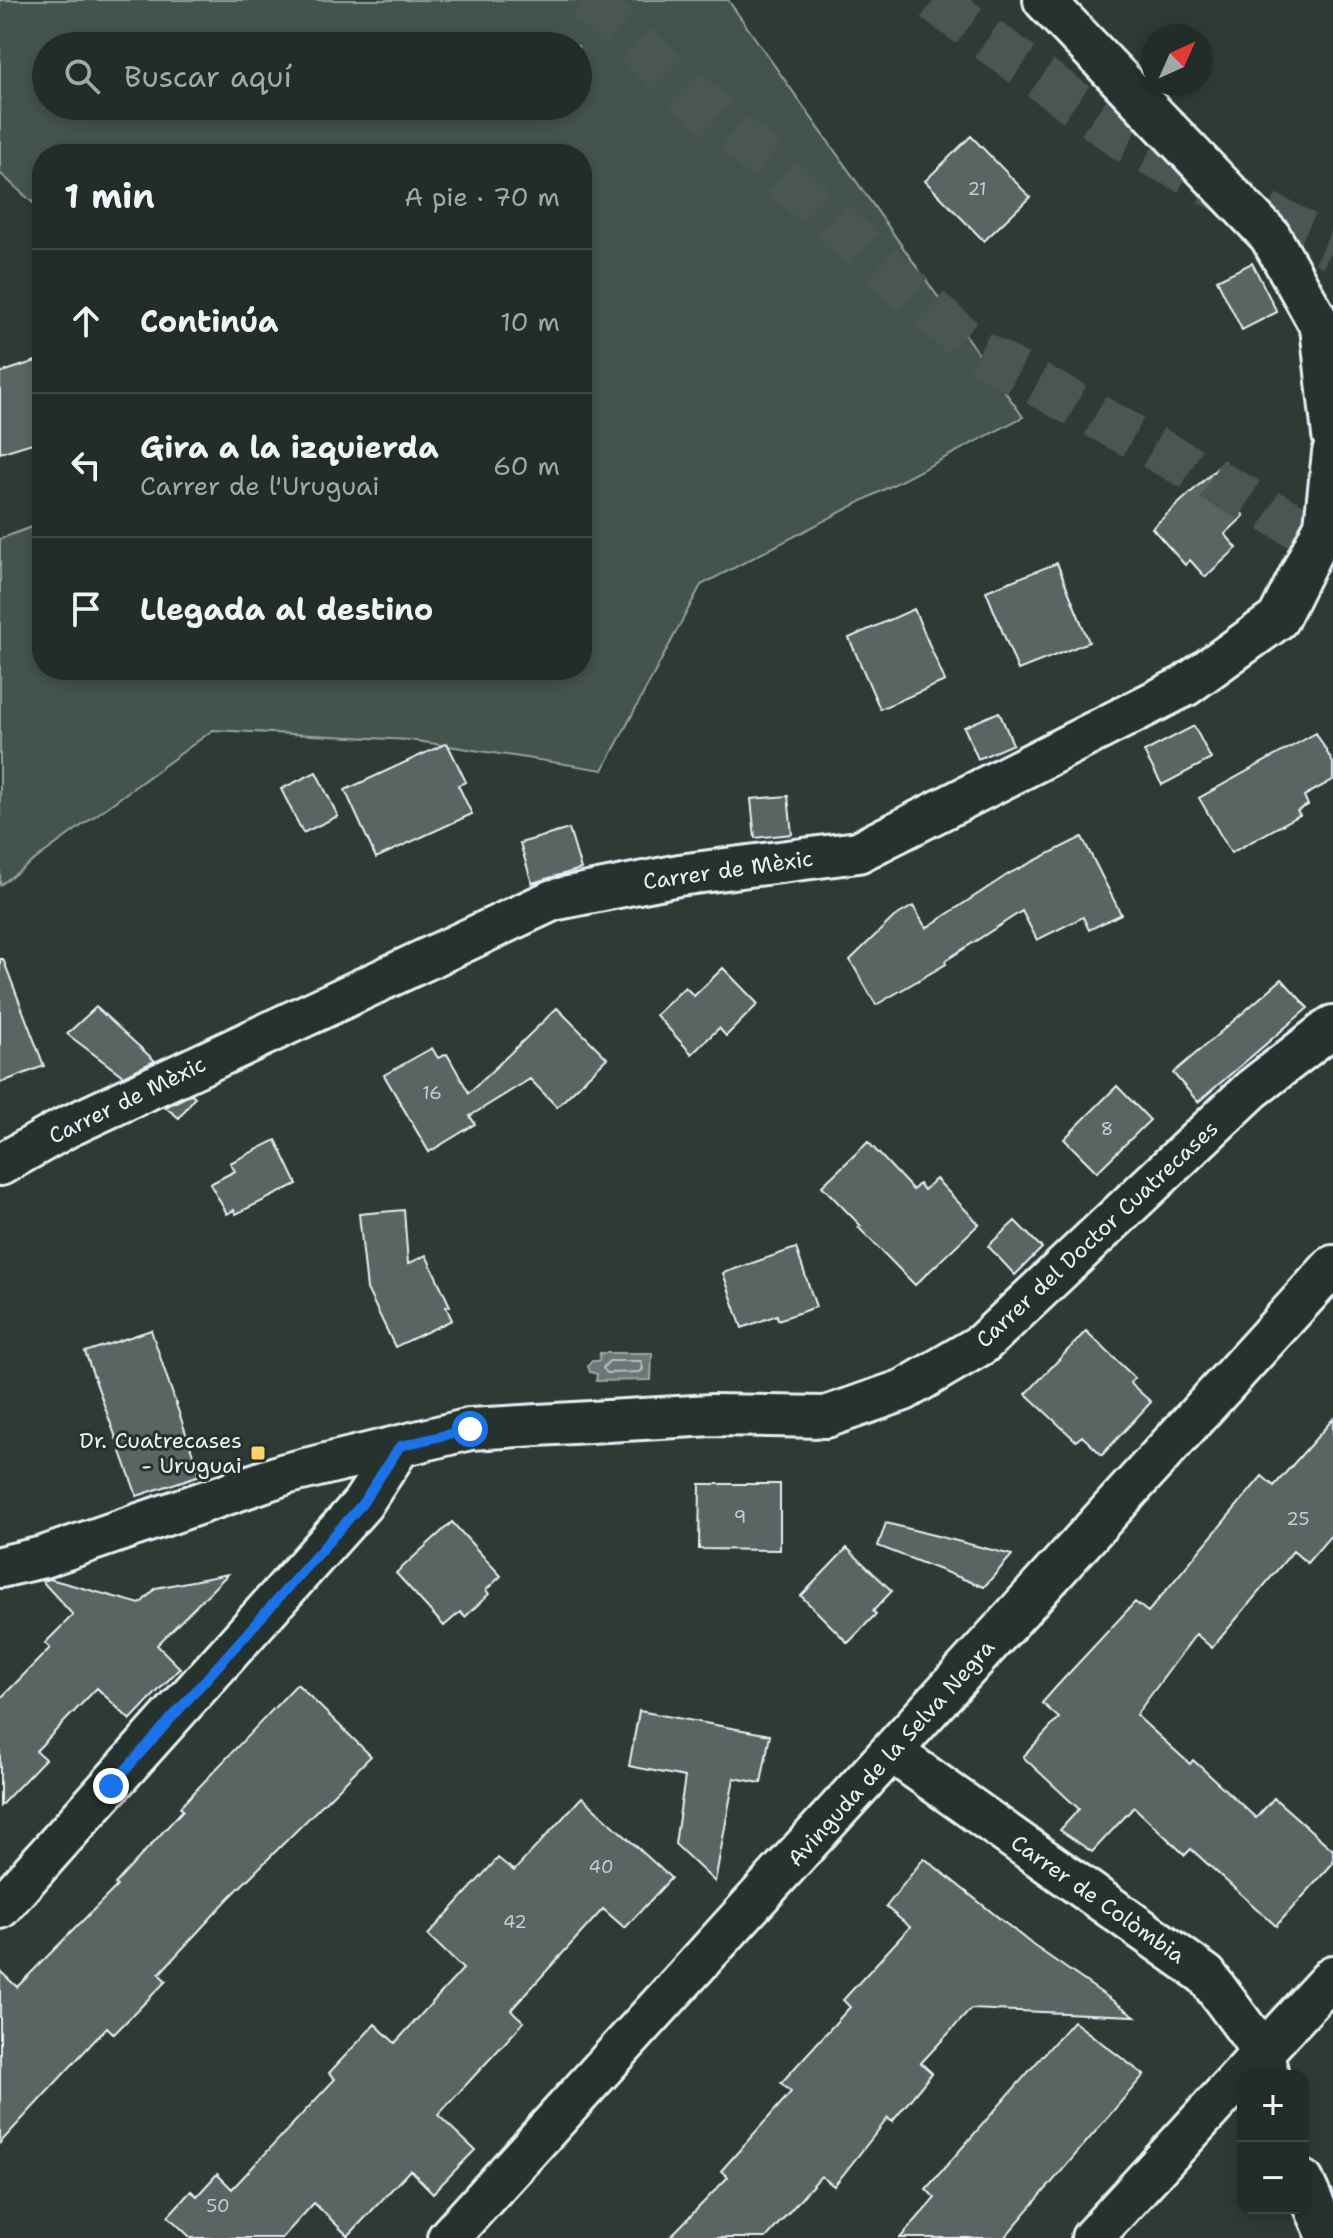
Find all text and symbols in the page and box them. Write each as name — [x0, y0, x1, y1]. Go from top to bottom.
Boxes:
north arrow — [1141, 24, 1213, 96]
search box — [32, 32, 592, 120]
icon: search — [60, 54, 104, 98]
text: Buscar aquí — [124, 56, 292, 97]
text: 1 min — [64, 173, 155, 219]
house number: 21 — [967, 177, 987, 201]
text: A pie · 70 m — [404, 179, 560, 214]
icon: ahead — [64, 299, 108, 343]
text: Continúa — [140, 301, 279, 342]
text: 10 m — [500, 304, 560, 339]
text: Gira a la izquierda — [140, 427, 439, 468]
icon: left — [64, 443, 108, 487]
text: 60 m — [493, 448, 560, 483]
text: Carrer de l'Uruguai — [140, 468, 380, 503]
icon: arrive — [64, 587, 108, 631]
text: Llegada al destino — [140, 589, 433, 630]
street label: Carrer de Mèxic — [641, 844, 815, 896]
street label: Carrer de Mèxic — [44, 1049, 210, 1151]
house number: 16 — [422, 1081, 442, 1105]
street label: Carrer del Doctor Cuatrecases — [970, 1114, 1224, 1354]
house number: 8 — [1101, 1117, 1113, 1141]
route start — [452, 1411, 488, 1447]
place label: Dr. Cuatrecases - Uruguai — [79, 1426, 242, 1480]
marker: Dr. Cuatrecases - Uruguai — [249, 1444, 267, 1462]
house number: 9 — [734, 1505, 746, 1529]
house number: 25 — [1286, 1507, 1310, 1531]
street label: Avinguda de la Selva Negra — [781, 1633, 1001, 1873]
route end — [93, 1768, 129, 1804]
street label: Carrer de Colòmbia — [1005, 1828, 1191, 1970]
house number: 40 — [588, 1855, 614, 1879]
house number: 42 — [503, 1910, 527, 1934]
map controls — [1237, 2070, 1309, 2214]
button: + — [1237, 2070, 1309, 2142]
button: − — [1237, 2142, 1309, 2214]
house number: 50 — [206, 2194, 230, 2218]

